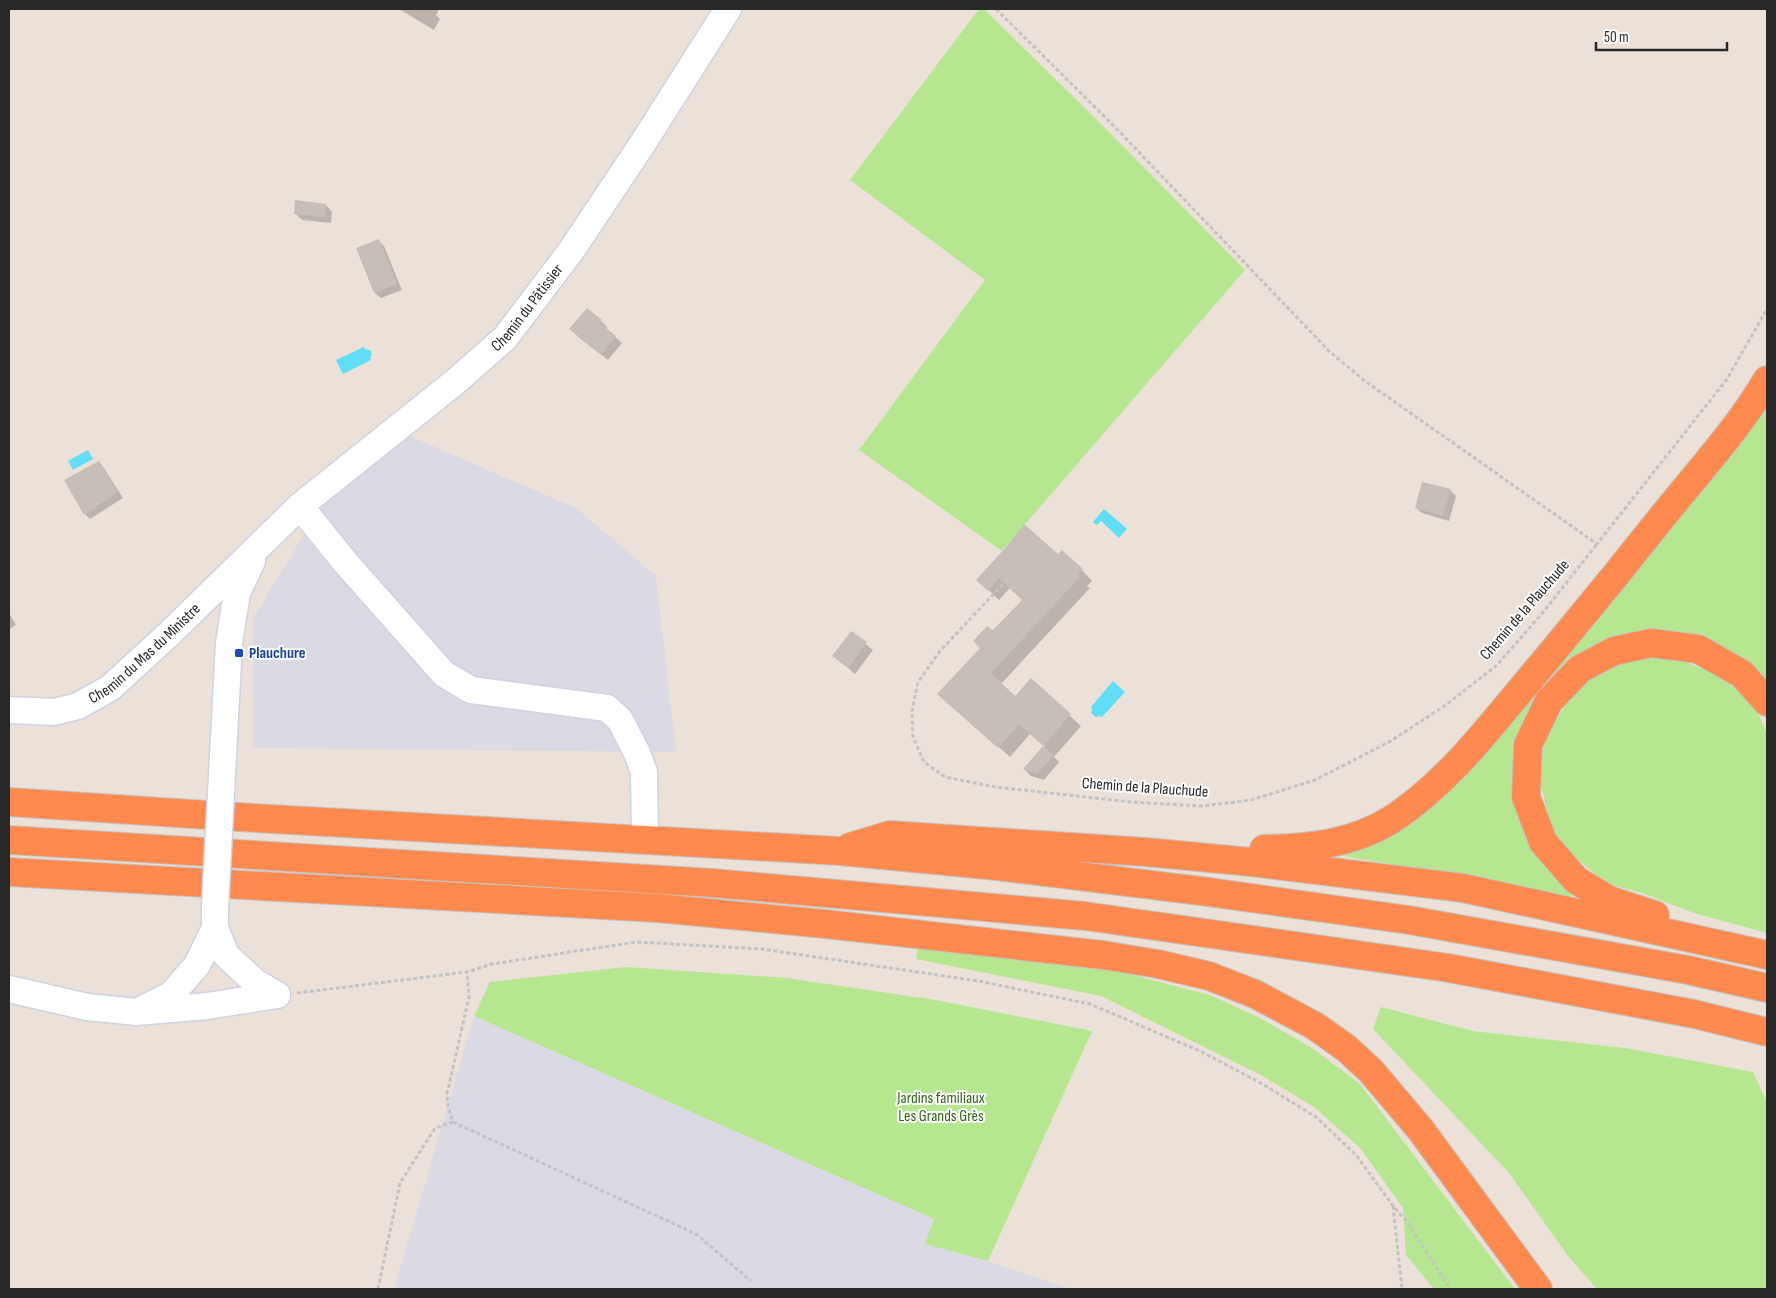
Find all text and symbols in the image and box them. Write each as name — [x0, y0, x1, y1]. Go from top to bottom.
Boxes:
scale bar — [1596, 20, 1727, 52]
text: 50 m — [1604, 28, 1629, 47]
street label: Chemin du Pâtissier — [487, 260, 567, 355]
street label: Chemin de la Plauchude — [1476, 556, 1574, 664]
street label: Chemin du Mas du Ministre — [85, 599, 204, 708]
place label: Plauchure — [249, 644, 306, 663]
marker: Plauchure — [233, 647, 245, 659]
street label: Chemin de la Plauchude — [1081, 774, 1209, 802]
park label: Jardins familiaux Les Grands Grès — [896, 1089, 985, 1126]

